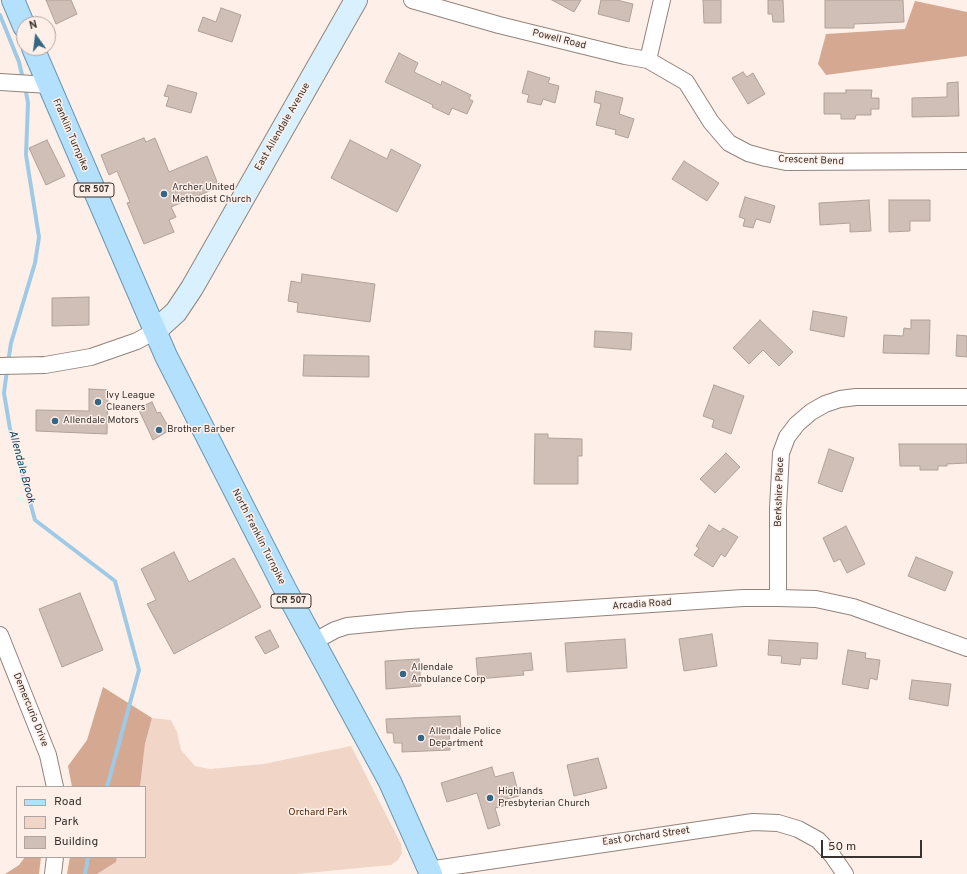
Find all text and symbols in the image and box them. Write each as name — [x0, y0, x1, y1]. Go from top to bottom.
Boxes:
north arrow — [16, 16, 56, 56]
text: N — [28, 18, 39, 33]
street label: Powell Road — [531, 28, 587, 52]
street label: East Allendale Avenue — [253, 81, 313, 173]
street label: Franklin Turnpike — [49, 97, 91, 173]
street label: Crescent Bend — [778, 154, 844, 168]
place label: Archer United Methodist Church — [172, 182, 251, 206]
road number: CR 507 — [74, 183, 114, 197]
marker: Archer United Methodist Church — [159, 189, 169, 199]
place label: Ivy League Cleaners — [106, 390, 155, 414]
marker: Ivy League Cleaners — [93, 397, 103, 407]
place label: Allendale Motors — [63, 415, 139, 427]
marker: Allendale Motors — [50, 416, 60, 426]
place label: Brother Barber — [167, 424, 235, 436]
marker: Brother Barber — [154, 425, 164, 435]
water label: Allendale Brook — [5, 429, 37, 505]
street label: Berkshire Place — [773, 457, 787, 527]
street label: North Franklin Turnpike — [229, 487, 287, 587]
road number: CR 507 — [271, 594, 311, 608]
street label: Arcadia Road — [612, 597, 672, 613]
place label: Allendale Ambulance Corp — [411, 662, 486, 686]
marker: Allendale Ambulance Corp — [398, 669, 408, 679]
street label: Demercurio Drive — [10, 671, 50, 749]
place label: Allendale Police Department — [429, 726, 501, 750]
marker: Allendale Police Department — [416, 733, 426, 743]
legend — [16, 786, 146, 858]
place label: Highlands Presbyterian Church — [498, 786, 590, 810]
marker: Highlands Presbyterian Church — [485, 793, 495, 803]
text: Road — [54, 794, 82, 810]
park label: Orchard Park — [288, 807, 348, 819]
text: Park — [54, 814, 79, 830]
street label: East Orchard Street — [602, 825, 690, 849]
scale bar — [823, 832, 924, 858]
text: Building — [54, 834, 98, 850]
text: 50 m — [828, 839, 856, 855]

